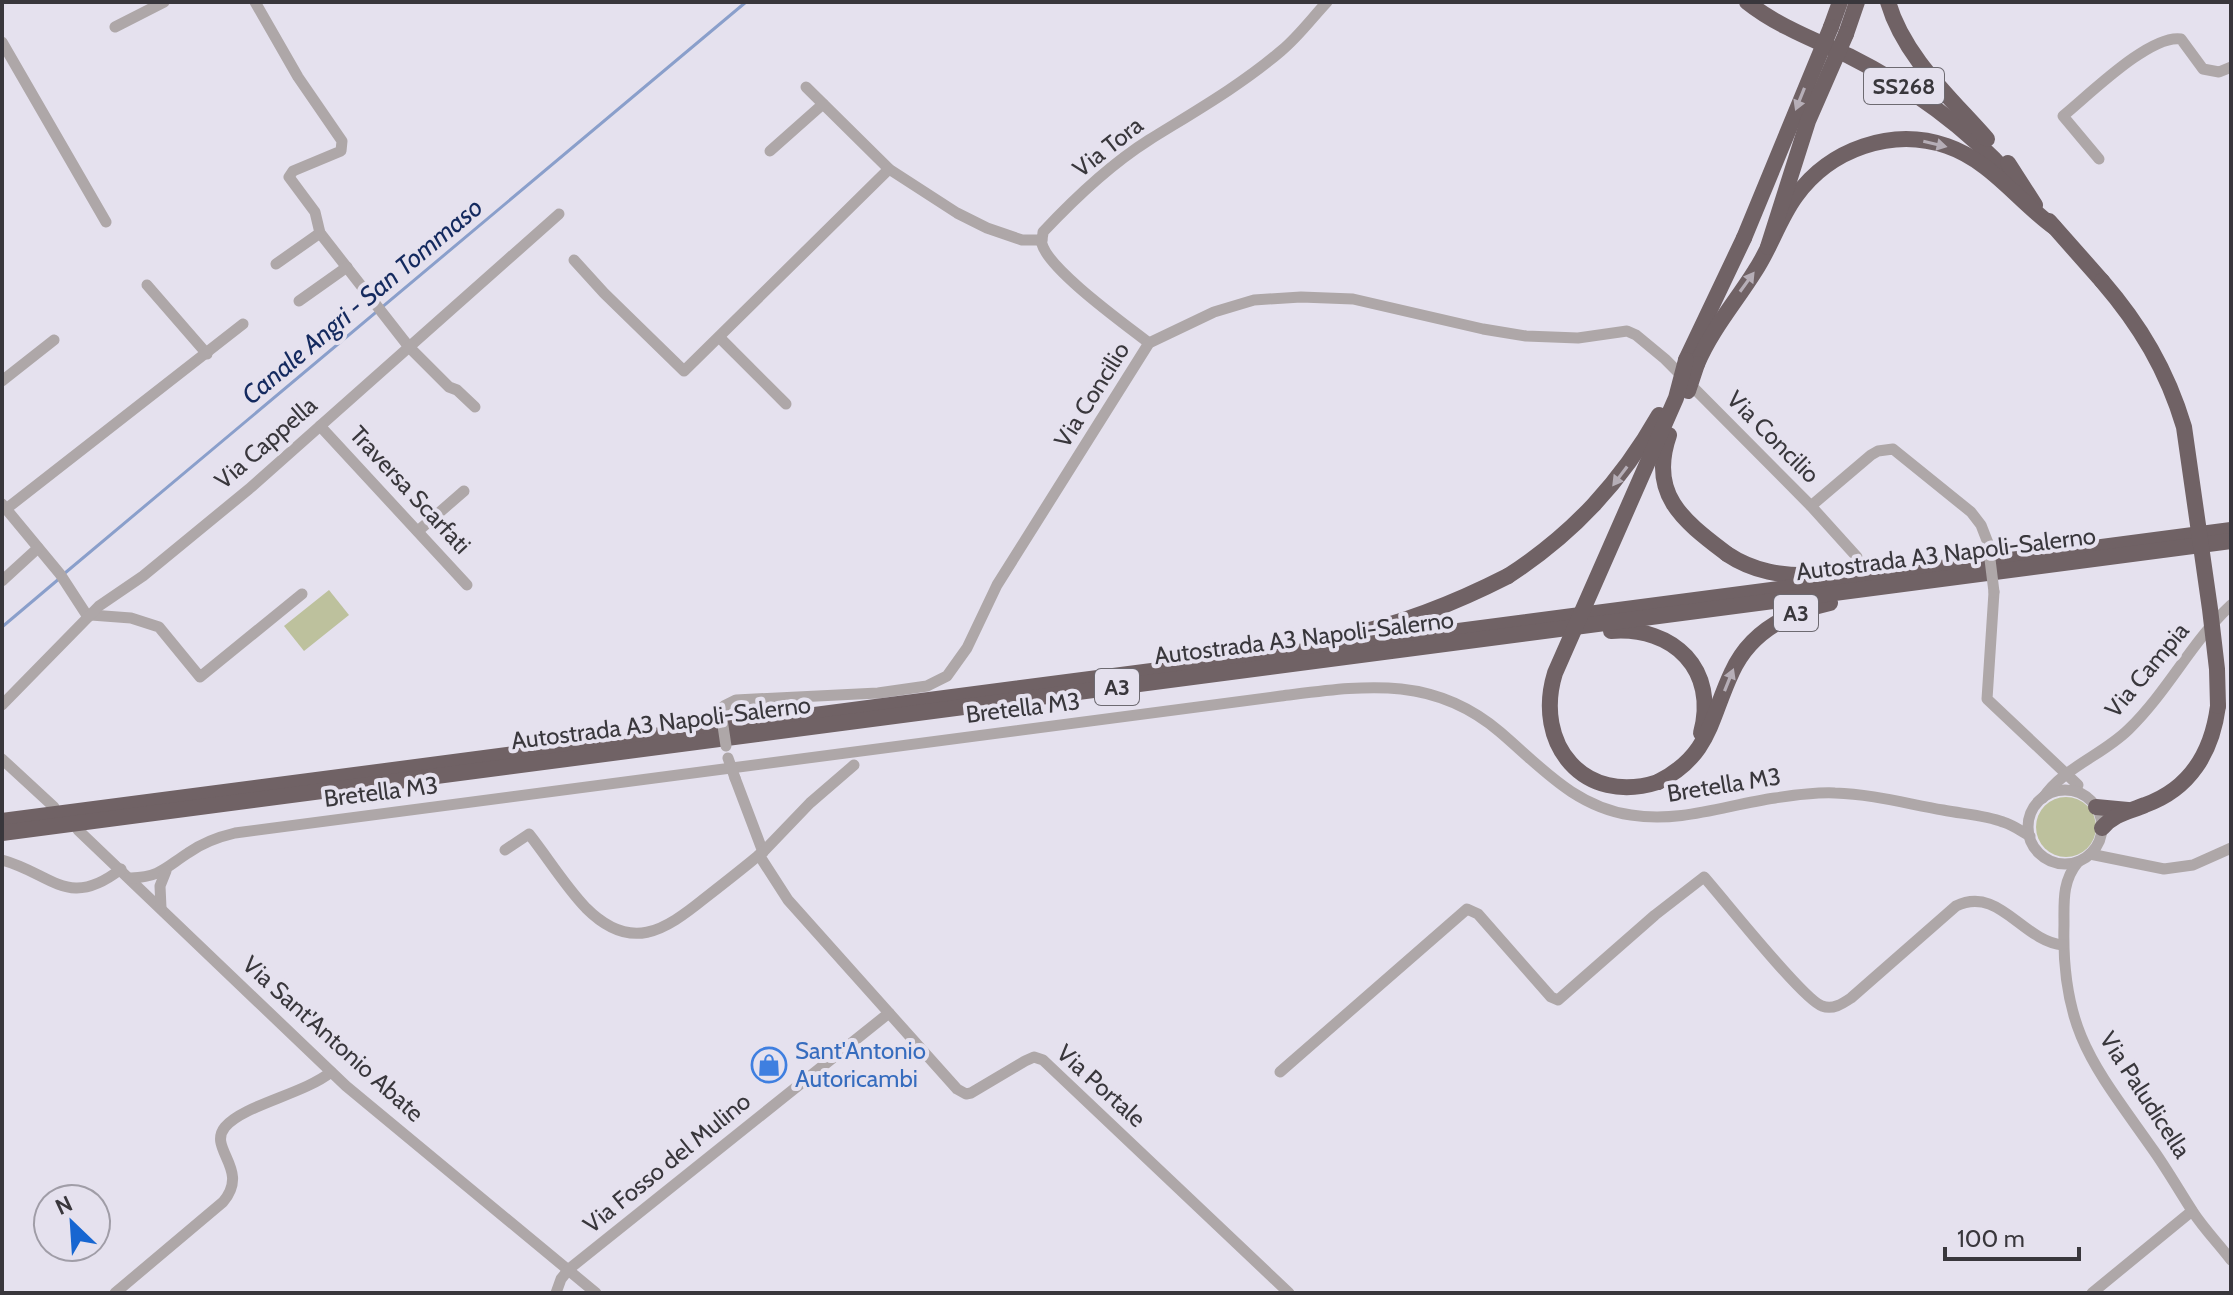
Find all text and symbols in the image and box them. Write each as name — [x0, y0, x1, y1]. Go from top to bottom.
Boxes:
road number: SS268 — [1864, 68, 1944, 104]
one-way arrow — [1793, 87, 1806, 111]
street label: Via Tora — [1067, 110, 1149, 183]
one-way arrow — [1923, 138, 1948, 150]
water label: Canale Angri - San Tommaso — [235, 191, 489, 411]
one-way arrow — [1739, 271, 1755, 293]
street label: Via Concilio — [1048, 337, 1135, 453]
street label: Via Concilio — [1721, 384, 1826, 489]
street label: Via Cappella — [209, 390, 323, 495]
street label: Traversa Scarfati — [344, 420, 477, 559]
one-way arrow — [1612, 465, 1628, 486]
street label: Autostrada A3 Napoli-Salerno — [1795, 521, 2097, 586]
road number: A3 — [1774, 595, 1818, 631]
street label: Autostrada A3 Napoli-Salerno — [1153, 605, 1455, 670]
street label: Via Campia — [2099, 616, 2195, 723]
one-way arrow — [1723, 668, 1736, 692]
road number: A3 — [1095, 669, 1139, 705]
street label: Bretella M3 — [964, 686, 1082, 729]
street label: Autostrada A3 Napoli-Salerno — [510, 690, 812, 755]
street label: Bretella M3 — [1665, 761, 1783, 808]
street label: Bretella M3 — [322, 770, 440, 813]
street label: Via Sant'Antonio Abate — [237, 950, 430, 1128]
street label: Via Paludicella — [2094, 1026, 2197, 1164]
place label: Sant'Antonio Autoricambi — [795, 1036, 926, 1093]
street label: Via Portale — [1051, 1038, 1152, 1133]
shop icon: Sant'Antonio Autoricambi — [750, 1046, 788, 1084]
street label: Via Fosso del Mulino — [577, 1086, 756, 1239]
north arrow — [32, 1183, 112, 1263]
text: N — [51, 1190, 77, 1221]
scale bar — [1945, 1211, 2079, 1261]
text: 100 m — [1957, 1224, 2025, 1253]

